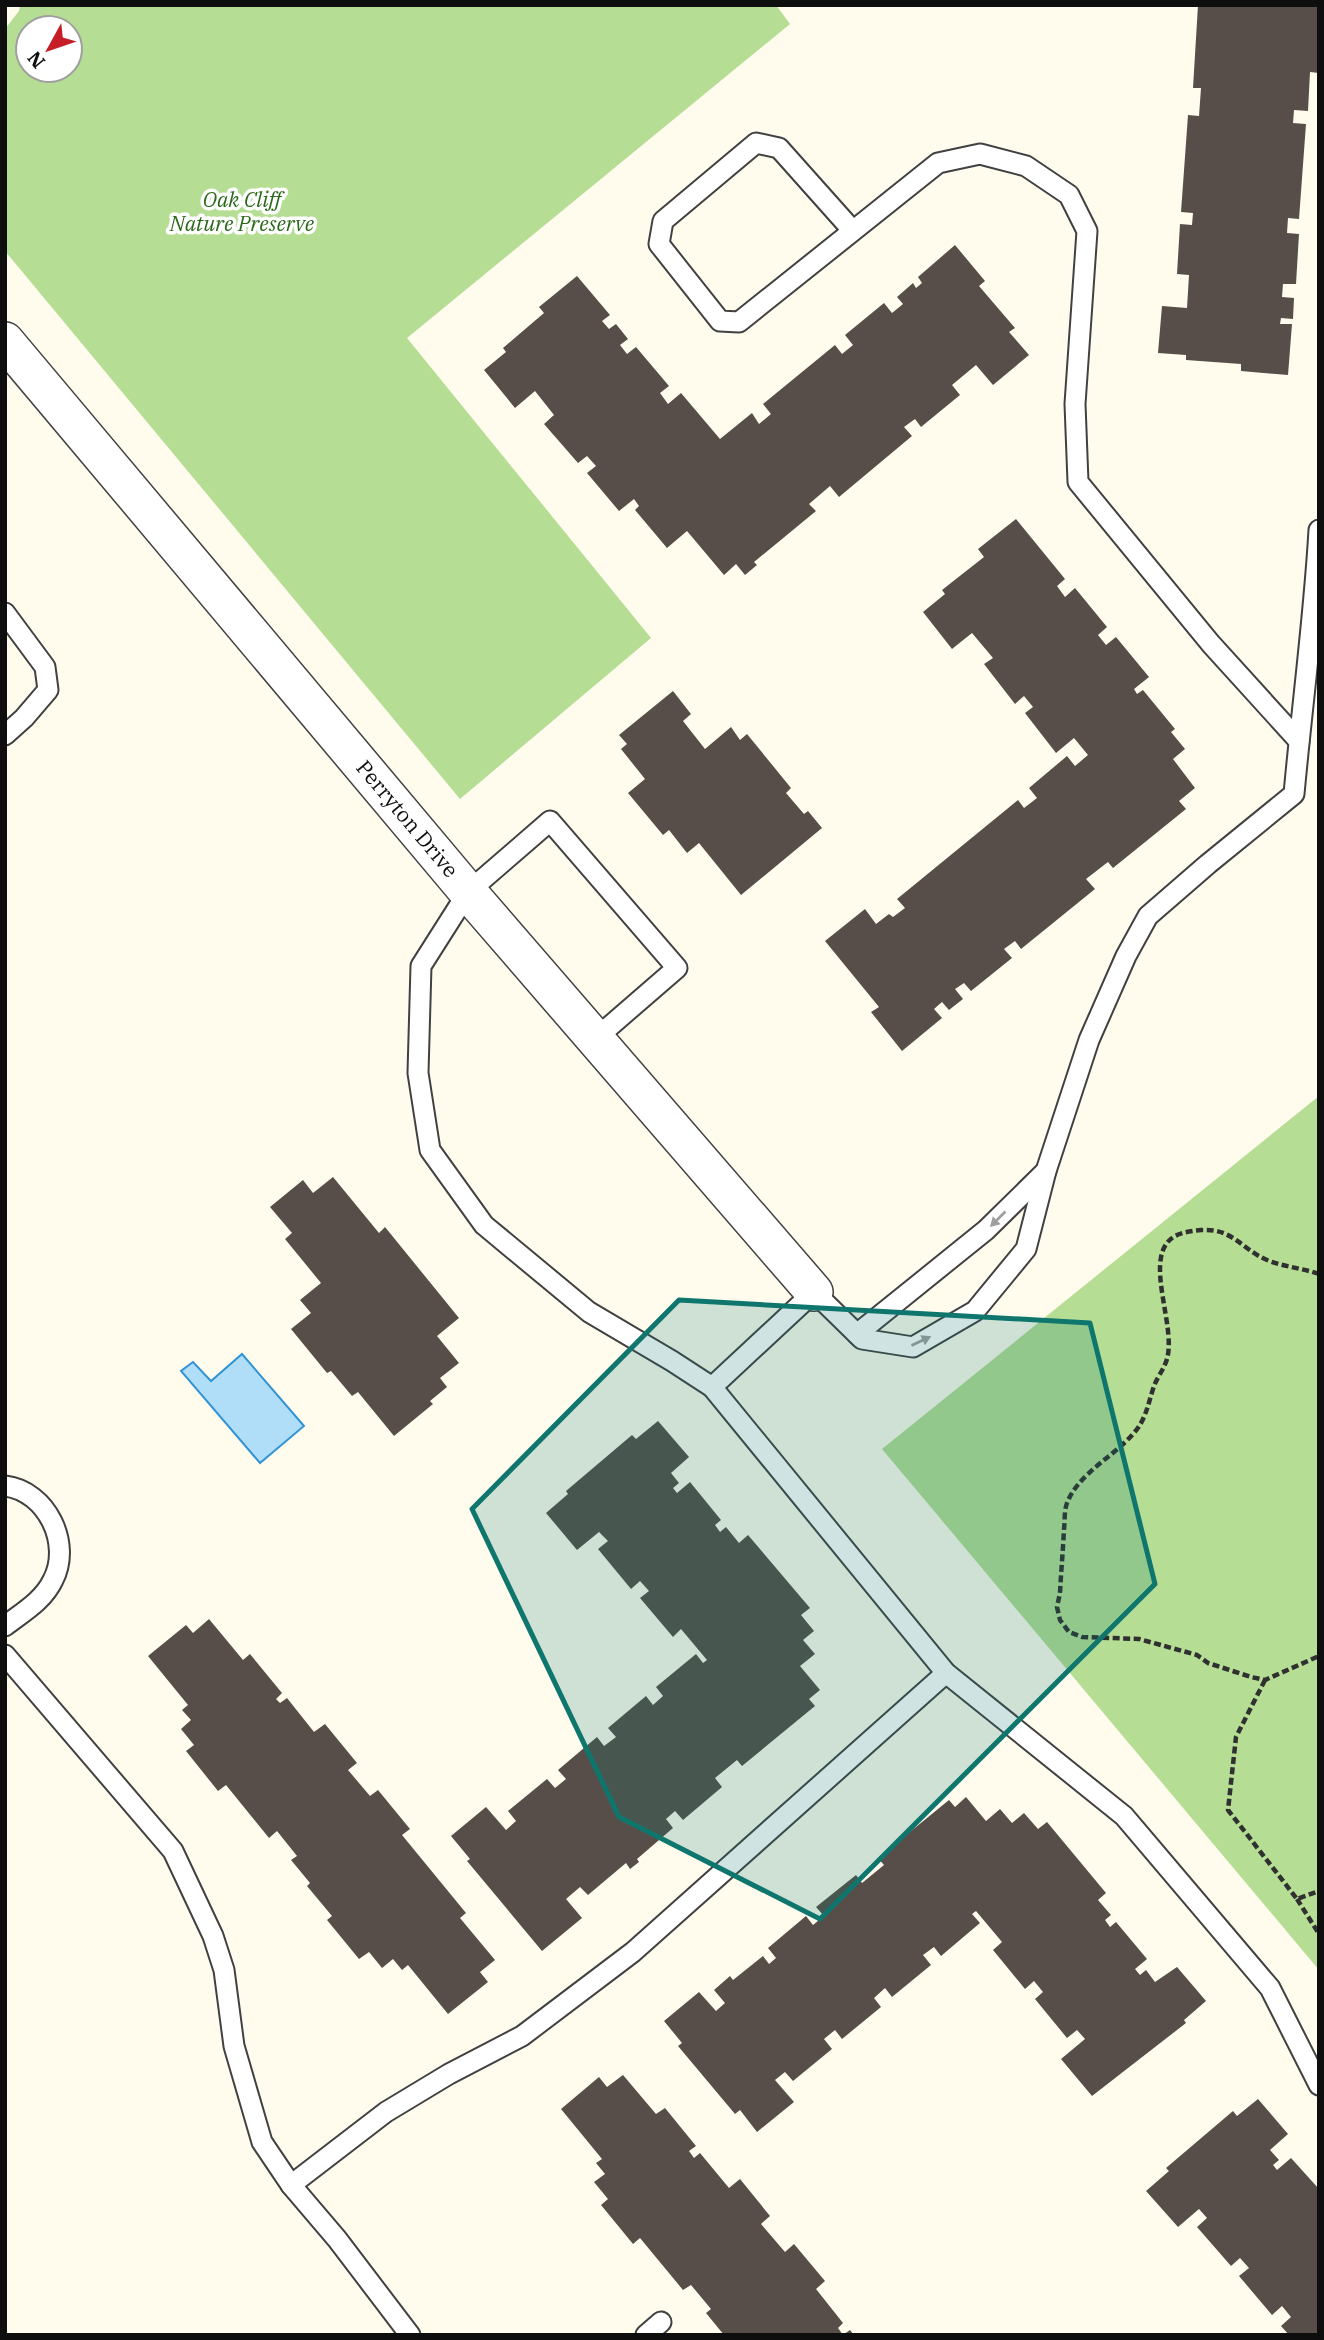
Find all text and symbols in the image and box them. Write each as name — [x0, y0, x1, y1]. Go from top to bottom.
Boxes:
north arrow — [14, 14, 84, 84]
text: N — [22, 46, 50, 73]
park label: Oak Cliff Nature Preserve — [169, 185, 315, 237]
street label: Perryton Drive — [350, 754, 465, 883]
one-way arrow — [990, 1210, 1007, 1226]
one-way arrow — [911, 1335, 931, 1347]

